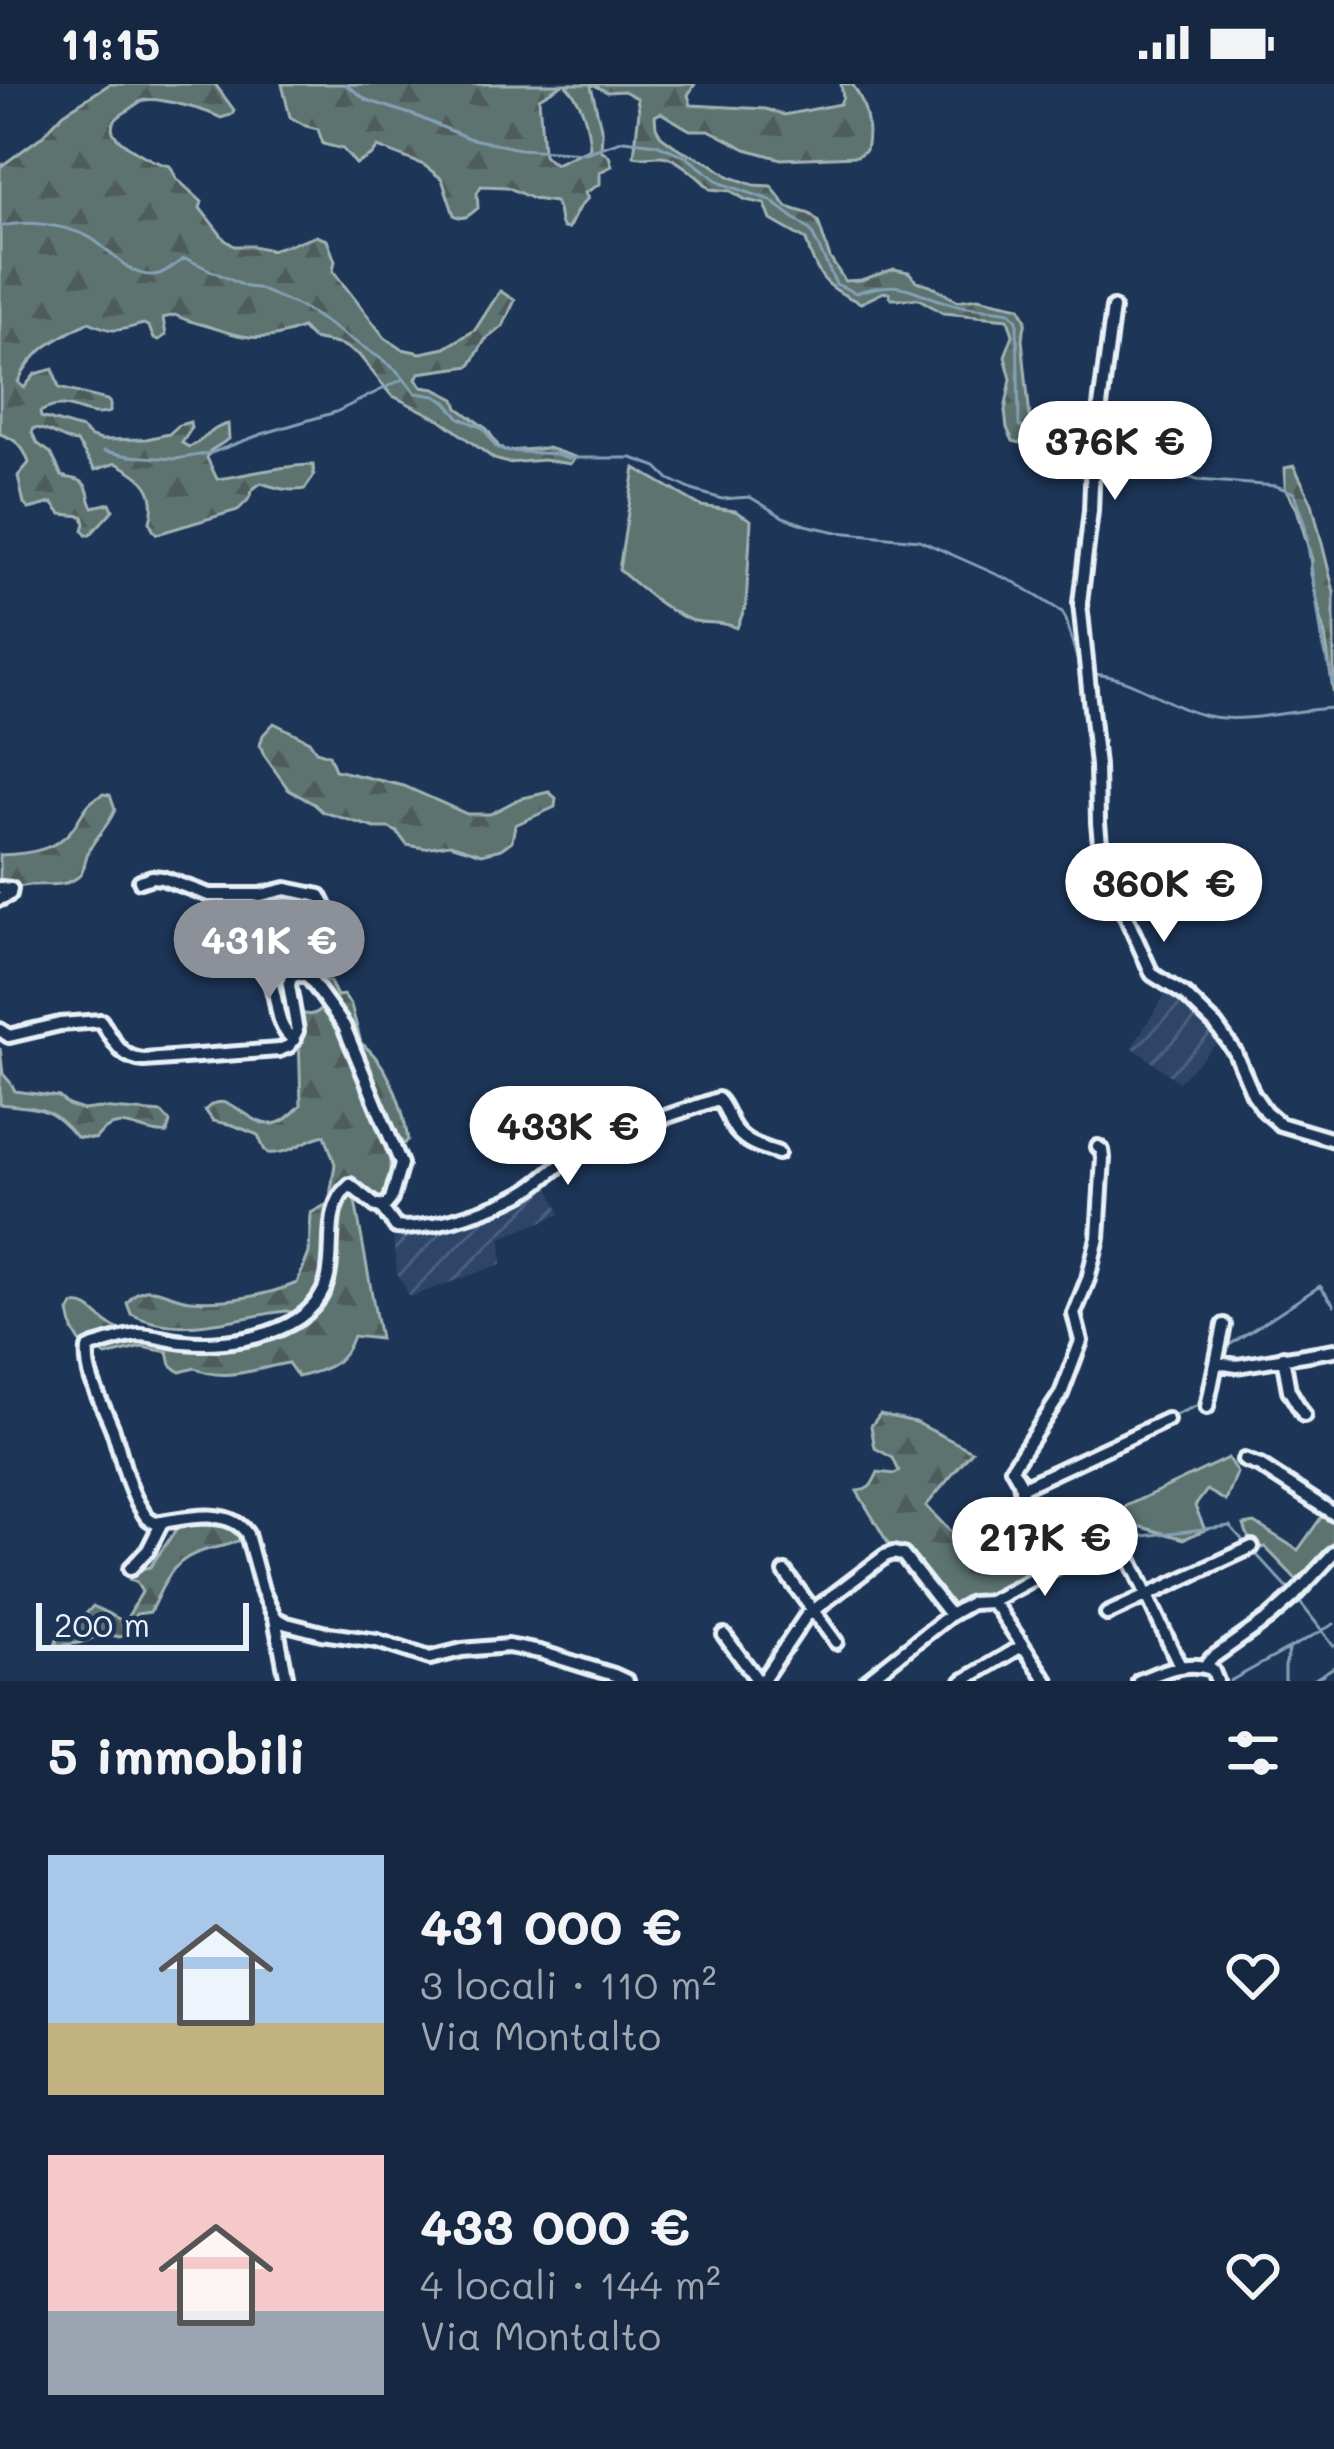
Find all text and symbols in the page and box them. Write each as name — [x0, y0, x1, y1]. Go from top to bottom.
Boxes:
text: 11:15 — [60, 13, 160, 71]
pin: 376K € — [1017, 401, 1213, 503]
text: 376K € — [1045, 414, 1185, 465]
pin: 360K € — [1066, 843, 1262, 945]
text: 360K € — [1092, 856, 1236, 907]
pin: 431K € — [171, 900, 367, 1002]
text: 431K € — [201, 913, 337, 964]
pin: 433K € — [470, 1086, 666, 1188]
text: 433K € — [497, 1099, 639, 1150]
pin: 217K € — [947, 1497, 1143, 1599]
text: 217K € — [979, 1510, 1111, 1561]
scale bar — [36, 1597, 249, 1650]
text: 200 m — [54, 1602, 150, 1645]
text: 5 immobili — [48, 1720, 306, 1787]
icon: filters — [1220, 1720, 1286, 1786]
text: 431 000 € — [420, 1891, 682, 1958]
icon: home — [144, 1903, 288, 2047]
icon: heart — [1220, 1942, 1286, 2008]
text: 3 locali · 110 m² — [420, 1958, 716, 2009]
text: Via Montalto — [420, 2009, 661, 2060]
text: 433 000 € — [420, 2191, 690, 2258]
icon: home — [144, 2203, 288, 2347]
icon: heart — [1220, 2242, 1286, 2308]
text: 4 locali · 144 m² — [420, 2258, 721, 2309]
text: Via Montalto — [420, 2309, 661, 2360]

